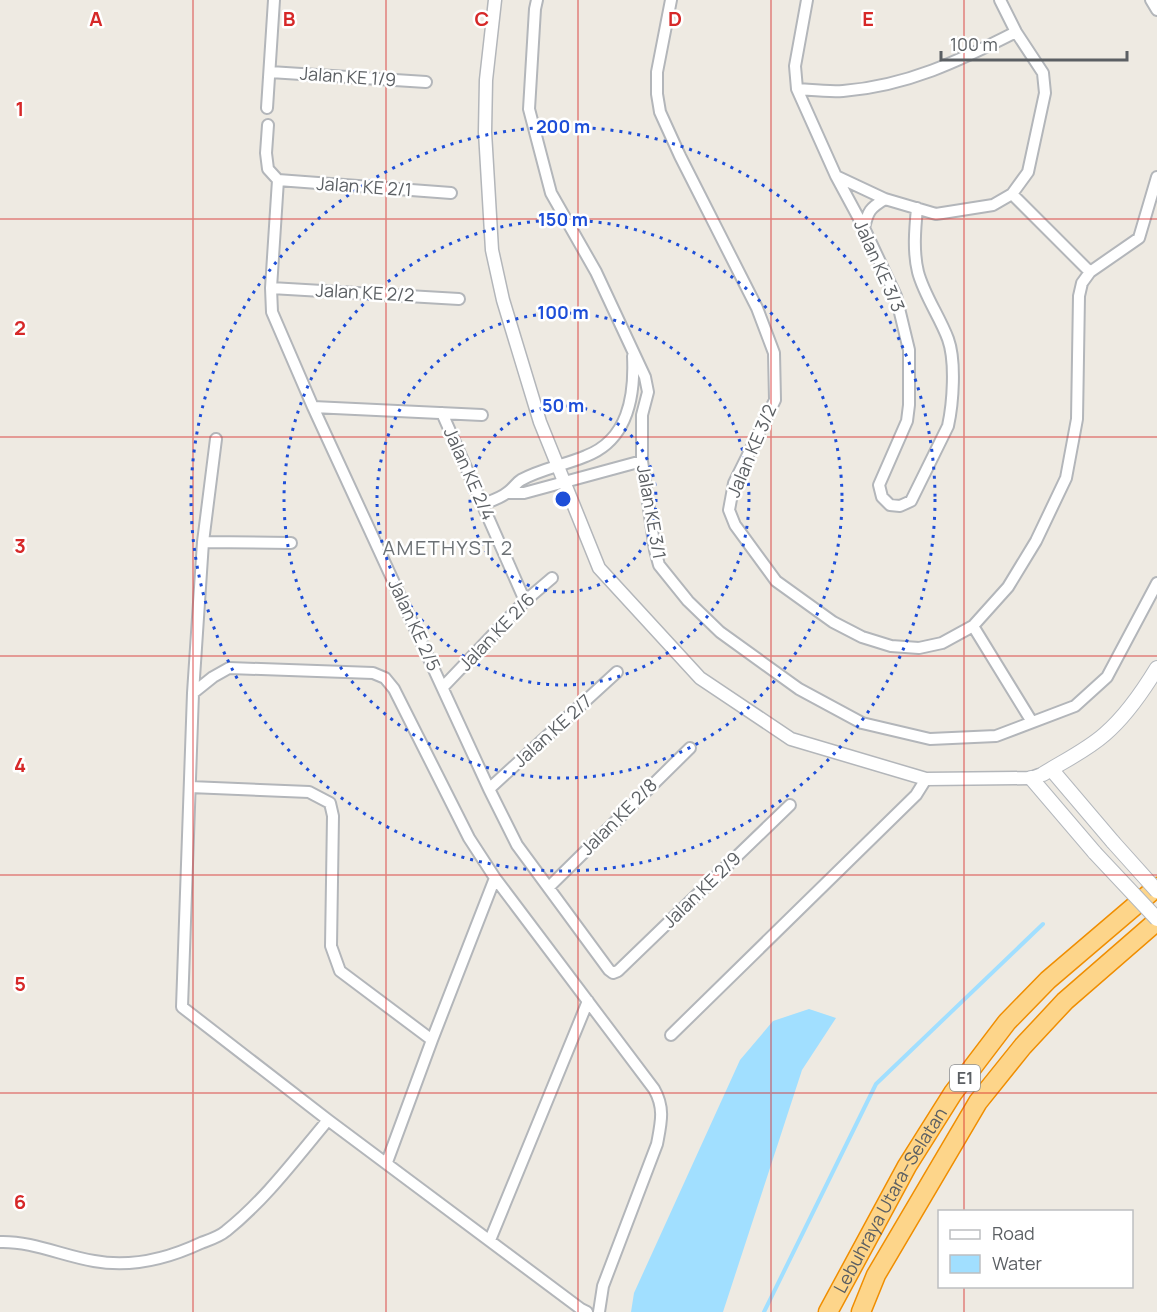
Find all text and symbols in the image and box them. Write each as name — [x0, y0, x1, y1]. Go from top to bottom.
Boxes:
text: A — [89, 5, 103, 32]
text: B — [283, 5, 296, 32]
text: C — [475, 5, 489, 32]
text: D — [668, 5, 682, 32]
text: E — [862, 5, 874, 32]
scale bar — [941, 24, 1127, 62]
text: 100 m — [950, 32, 998, 56]
street label: Jalan KE 1/9 — [299, 61, 397, 91]
text: 1 — [16, 95, 24, 122]
text: 200 m — [536, 114, 590, 138]
street label: Jalan KE 2/1 — [316, 171, 413, 201]
text: 150 m — [538, 207, 588, 231]
street label: Jalan KE 3/3 — [849, 216, 911, 315]
street label: Jalan KE 2/2 — [315, 277, 415, 307]
text: 100 m — [537, 300, 589, 324]
text: 2 — [14, 314, 26, 341]
text: 50 m — [542, 393, 584, 417]
street label: Jalan KE 3/2 — [721, 401, 781, 501]
street label: Jalan KE 2/4 — [439, 423, 501, 524]
street label: Jalan KE 3/1 — [632, 463, 672, 561]
centre of rings — [553, 489, 573, 509]
text: 3 — [14, 532, 26, 559]
district label: AMETHYST 2 — [382, 534, 514, 561]
street label: Jalan KE 2/5 — [383, 575, 447, 675]
street label: Jalan KE 2/6 — [453, 587, 540, 676]
street label: Jalan KE 2/7 — [508, 689, 597, 772]
text: 4 — [14, 751, 26, 778]
street label: Jalan KE 2/8 — [575, 773, 662, 860]
street label: Jalan KE 2/9 — [657, 846, 746, 933]
text: 5 — [14, 970, 26, 997]
road number: E1 — [950, 1065, 980, 1091]
street label: Lebuhraya Utara–Selatan — [828, 1103, 952, 1297]
text: 6 — [14, 1188, 26, 1215]
legend — [938, 1210, 1133, 1288]
text: Road — [992, 1221, 1035, 1245]
text: Water — [992, 1251, 1042, 1275]

